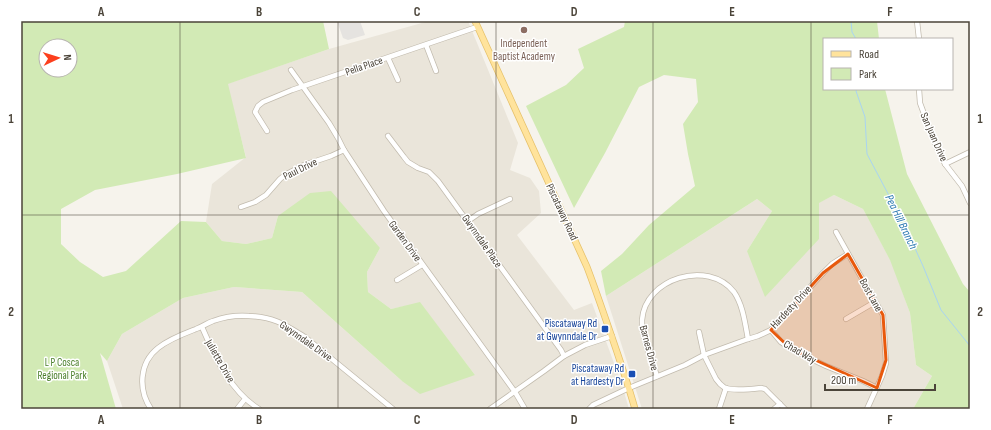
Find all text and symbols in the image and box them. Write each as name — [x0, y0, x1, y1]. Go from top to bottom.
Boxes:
text: A — [97, 4, 105, 20]
text: B — [256, 4, 262, 20]
text: C — [414, 4, 421, 20]
text: D — [571, 4, 578, 20]
text: E — [729, 4, 735, 20]
text: F — [887, 4, 893, 20]
marker: Independent Baptist Academy — [519, 25, 529, 35]
place label: Independent Baptist Academy — [493, 37, 556, 63]
north arrow — [38, 38, 78, 78]
legend — [823, 38, 953, 90]
text: Road — [859, 47, 879, 62]
text: N — [61, 54, 74, 61]
street label: Pella Place — [344, 54, 384, 78]
text: Park — [859, 67, 877, 82]
text: 1 — [8, 111, 14, 127]
street label: San Juan Drive — [917, 111, 951, 163]
text: 1 — [977, 111, 983, 127]
street label: Paul Drive — [281, 155, 319, 183]
street label: Piscataway Road — [543, 182, 581, 243]
water label: Pea Hill Branch — [881, 192, 921, 252]
street label: Gwynndale Place — [459, 212, 505, 270]
street label: Garden Drive — [386, 218, 424, 264]
street label: Bost Lane — [857, 276, 885, 314]
street label: Hardesty Drive — [768, 283, 814, 331]
text: 2 — [8, 304, 14, 320]
text: 2 — [977, 304, 983, 320]
place label: Piscataway Rd at Gwynndale Dr — [537, 317, 597, 343]
street label: Gwynndale Drive — [277, 318, 335, 364]
marker: Piscataway Rd at Gwynndale Dr — [600, 324, 610, 334]
street label: Barnes Drive — [637, 324, 661, 372]
street label: Juliette Drive — [202, 336, 238, 385]
street label: Chad Way — [781, 337, 819, 367]
park label: L P Cosca Regional Park — [37, 356, 87, 382]
place label: Piscataway Rd at Hardesty Dr — [571, 362, 624, 388]
scale bar — [825, 366, 935, 392]
marker: Piscataway Rd at Hardesty Dr — [627, 369, 637, 379]
text: 200 m — [831, 373, 857, 388]
text: A — [97, 412, 105, 428]
text: B — [256, 412, 262, 428]
text: C — [414, 412, 421, 428]
text: D — [571, 412, 578, 428]
text: E — [729, 412, 735, 428]
text: F — [887, 412, 893, 428]

